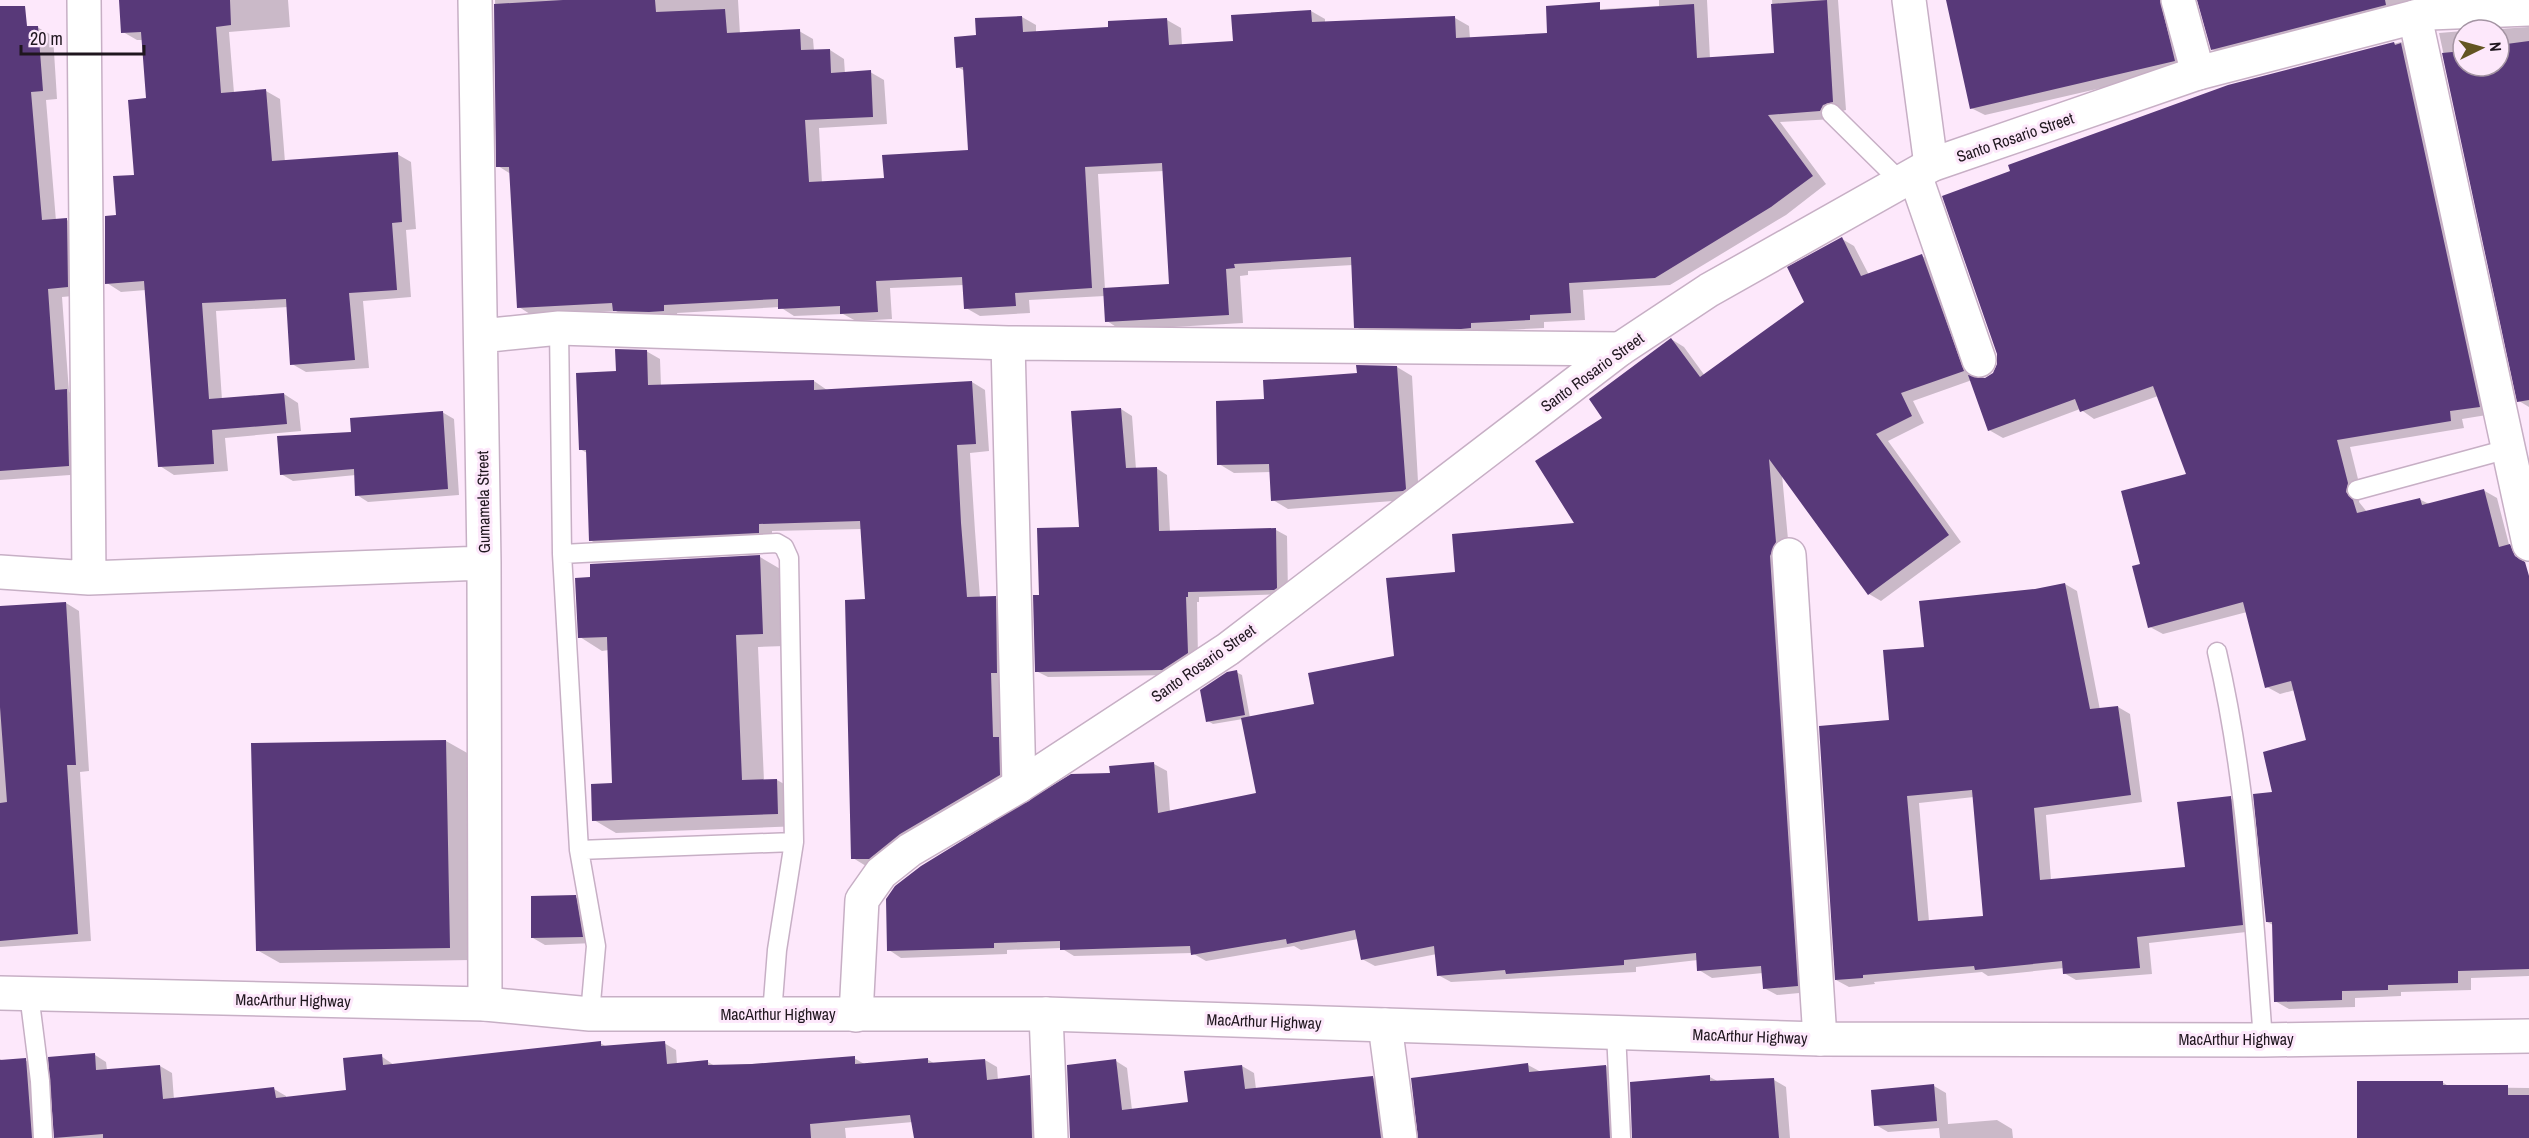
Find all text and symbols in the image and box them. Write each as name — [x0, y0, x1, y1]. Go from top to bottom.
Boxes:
scale bar — [21, 18, 144, 56]
north arrow — [2451, 18, 2511, 78]
text: 20 m — [30, 26, 63, 51]
text: N — [2485, 41, 2507, 52]
street label: Santo Rosario Street — [1953, 107, 2077, 167]
street label: Santo Rosario Street — [1536, 327, 1648, 417]
street label: Gumamela Street — [471, 450, 495, 554]
street label: Santo Rosario Street — [1147, 619, 1260, 707]
street label: MacArthur Highway — [235, 988, 351, 1012]
street label: MacArthur Highway — [720, 1003, 836, 1025]
street label: MacArthur Highway — [1206, 1008, 1322, 1034]
street label: MacArthur Highway — [1692, 1023, 1808, 1049]
street label: MacArthur Highway — [2178, 1028, 2294, 1050]

